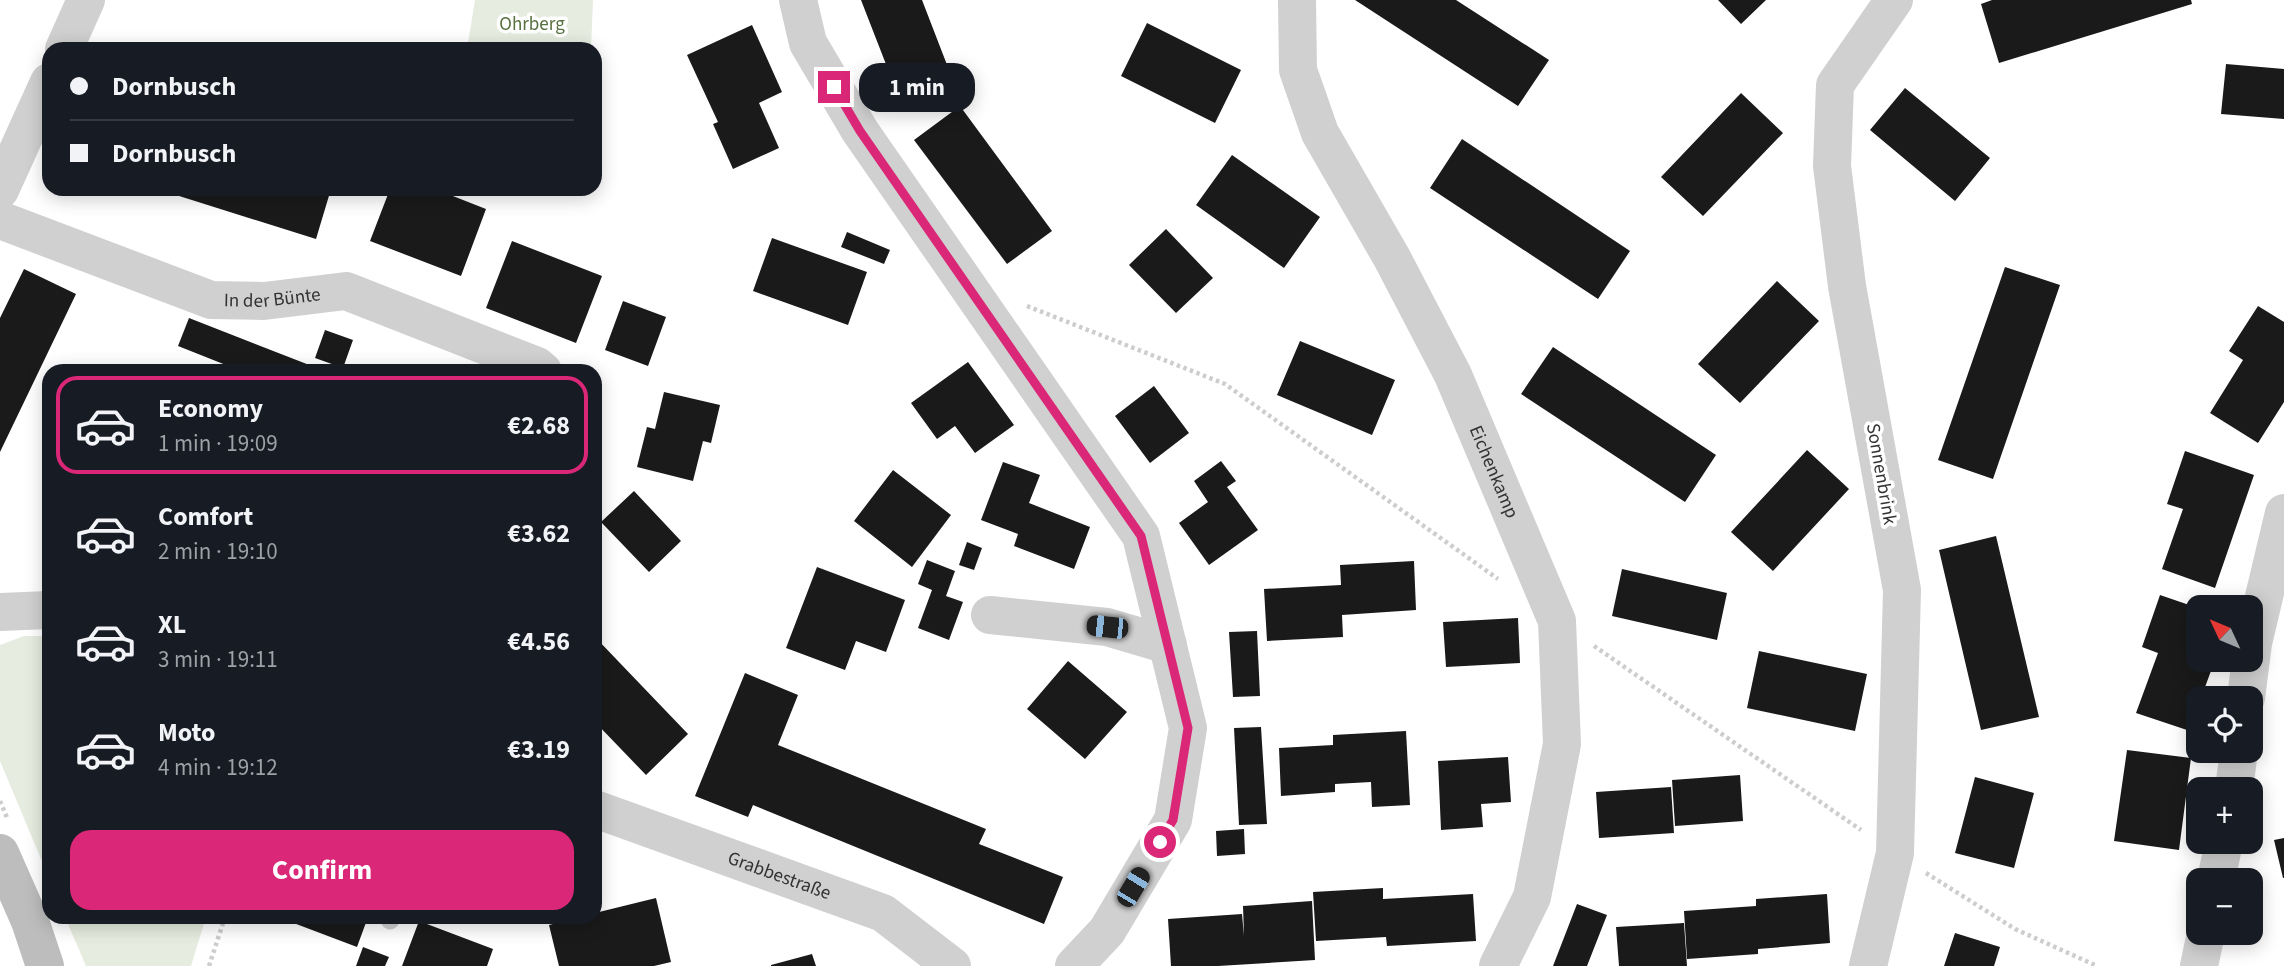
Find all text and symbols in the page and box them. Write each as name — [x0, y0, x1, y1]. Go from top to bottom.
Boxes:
park label: Ohrberg — [499, 11, 565, 38]
callout: 1 min — [858, 62, 974, 112]
text: Dornbusch — [112, 68, 236, 105]
route end — [818, 71, 850, 103]
text: 1 min — [889, 71, 945, 104]
text: Dornbusch — [112, 135, 236, 172]
street label: In der Bünte — [224, 281, 322, 315]
text: Economy — [158, 390, 263, 427]
icon: car — [74, 394, 137, 457]
text: €2.68 — [507, 407, 570, 444]
street label: Eichenkamp — [1462, 421, 1526, 522]
street label: Sonnenbrink — [1859, 421, 1903, 527]
text: 1 min · 19:09 — [158, 427, 278, 460]
text: Comfort — [158, 498, 253, 535]
icon: car — [74, 502, 137, 565]
text: €3.62 — [507, 515, 570, 552]
text: 2 min · 19:10 — [158, 535, 278, 568]
north arrow — [2186, 595, 2263, 672]
map controls — [2186, 595, 2263, 945]
text: XL — [158, 606, 186, 643]
icon: car — [74, 610, 137, 673]
car — [1086, 614, 1129, 640]
text: €4.56 — [507, 623, 570, 660]
text: 3 min · 19:11 — [158, 643, 278, 676]
button: locate — [2186, 686, 2263, 763]
text: Moto — [158, 714, 215, 751]
icon: car — [74, 718, 137, 781]
text: €3.19 — [507, 731, 570, 768]
text: 4 min · 19:12 — [158, 751, 278, 784]
button: + — [2186, 777, 2263, 854]
route start — [1144, 826, 1176, 858]
button: Confirm — [70, 830, 574, 910]
street label: Grabbestraße — [724, 845, 835, 907]
car — [1114, 864, 1153, 910]
button: − — [2186, 868, 2263, 945]

